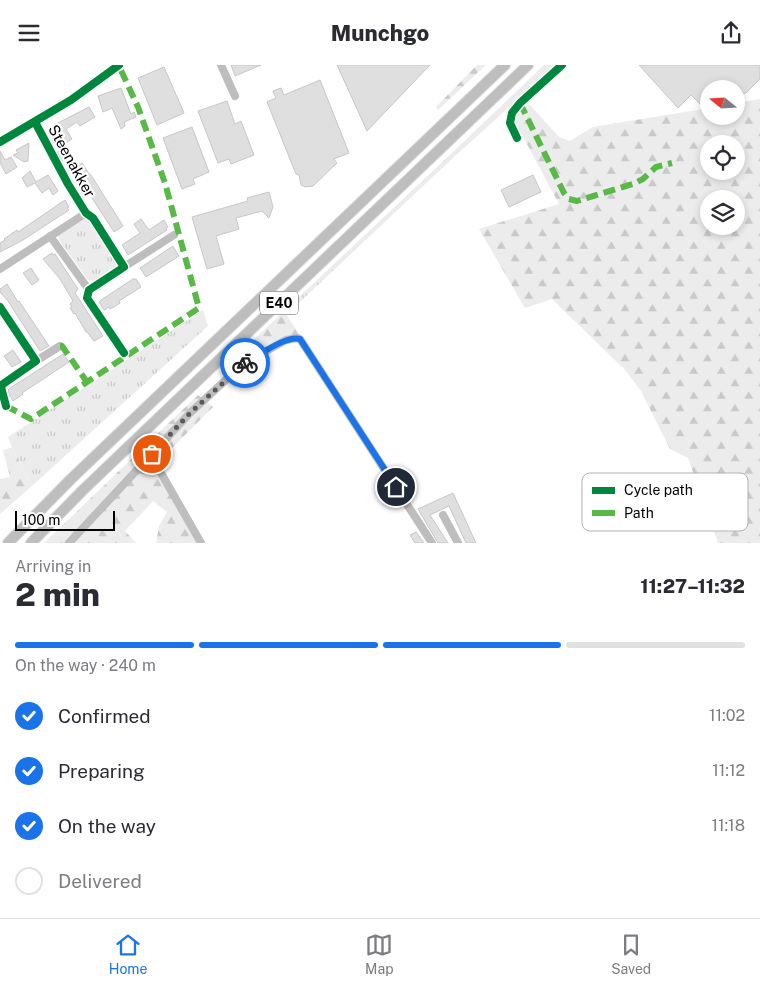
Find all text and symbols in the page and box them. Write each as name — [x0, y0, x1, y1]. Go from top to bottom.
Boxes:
icon: menu — [15, 19, 43, 47]
icon: share — [717, 19, 745, 47]
text: Munchgo — [331, 20, 429, 46]
north arrow — [700, 80, 745, 125]
map controls — [700, 80, 745, 235]
street label: Steenakker — [45, 122, 99, 200]
button: locate — [700, 135, 745, 180]
button: layers — [700, 190, 745, 235]
road number: E40 — [260, 292, 298, 315]
courier — [220, 338, 270, 388]
icon: bike — [231, 349, 259, 377]
pin — [131, 433, 173, 475]
icon: bag — [138, 440, 166, 468]
pin — [375, 466, 417, 508]
icon: home — [382, 473, 410, 501]
legend — [582, 473, 748, 531]
text: Cycle path — [624, 482, 693, 498]
text: Path — [624, 505, 654, 521]
scale bar — [15, 508, 115, 531]
text: 100 m — [22, 512, 60, 528]
text: Arriving in — [15, 557, 91, 576]
text: 11:27–11:32 — [640, 575, 745, 597]
text: 2 min — [15, 576, 100, 613]
text: On the way · 240 m — [15, 656, 156, 675]
icon: check — [15, 702, 43, 730]
text: Confirmed — [58, 705, 151, 727]
text: 11:02 — [709, 706, 745, 725]
icon: check — [15, 757, 43, 785]
text: Preparing — [58, 760, 145, 782]
text: 11:12 — [712, 761, 745, 780]
icon: check — [15, 812, 43, 840]
text: On the way — [58, 815, 156, 837]
text: 11:18 — [711, 816, 745, 835]
text: Delivered — [58, 870, 142, 892]
tab: Home — [109, 931, 147, 977]
tab: Map — [365, 931, 393, 977]
tab: Saved — [611, 931, 651, 977]

